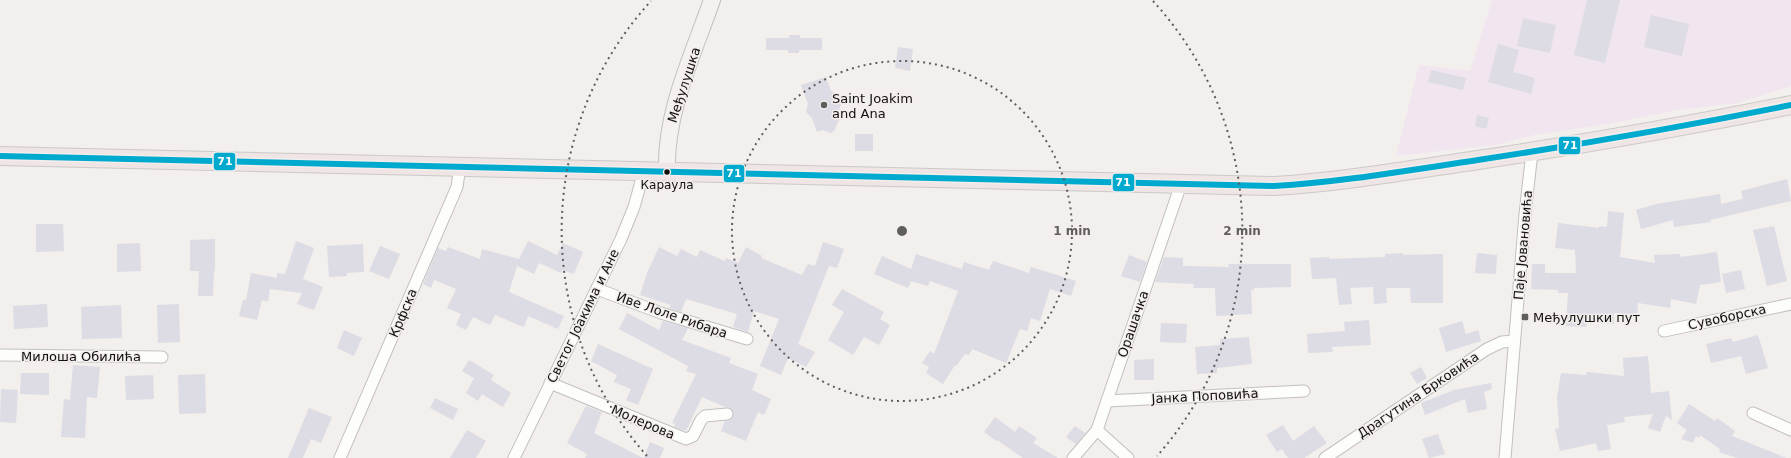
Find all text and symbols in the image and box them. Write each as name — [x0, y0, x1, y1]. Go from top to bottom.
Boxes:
street label: Међулушка — [665, 45, 703, 125]
place label: Saint Joakim and Ana — [832, 91, 913, 121]
marker: Saint Joakim and Ana — [819, 100, 829, 110]
line badge: 71 — [1558, 136, 1581, 155]
text: 71 — [1562, 139, 1578, 152]
line badge: 71 — [213, 152, 236, 171]
text: 71 — [217, 155, 233, 168]
line badge: 71 — [723, 164, 745, 183]
marker: Караула — [662, 167, 672, 177]
text: 71 — [726, 167, 742, 180]
line badge: 71 — [1112, 173, 1135, 192]
text: 71 — [1115, 176, 1131, 189]
place label: Караула — [641, 178, 693, 192]
street label: Паје Јовановића — [1511, 190, 1535, 300]
centre of rings — [895, 224, 909, 238]
text: 1 min — [1053, 224, 1091, 238]
text: 2 min — [1223, 224, 1261, 238]
street label: Светог Јоакима и Ане — [544, 247, 622, 385]
street label: Крфска — [386, 286, 420, 340]
street label: Иве Лоле Рибара — [615, 289, 729, 341]
street label: Орашачка — [1115, 289, 1151, 359]
street label: Сувоборска — [1687, 301, 1767, 333]
place label: Међулушки пут — [1533, 310, 1641, 325]
marker: Међулушки пут — [1520, 312, 1530, 322]
street label: Милоша Обилића — [21, 349, 141, 364]
street label: Драгутина Брковића — [1355, 349, 1481, 441]
street label: Јанка Поповића — [1150, 386, 1259, 406]
street label: Молерова — [609, 402, 677, 442]

